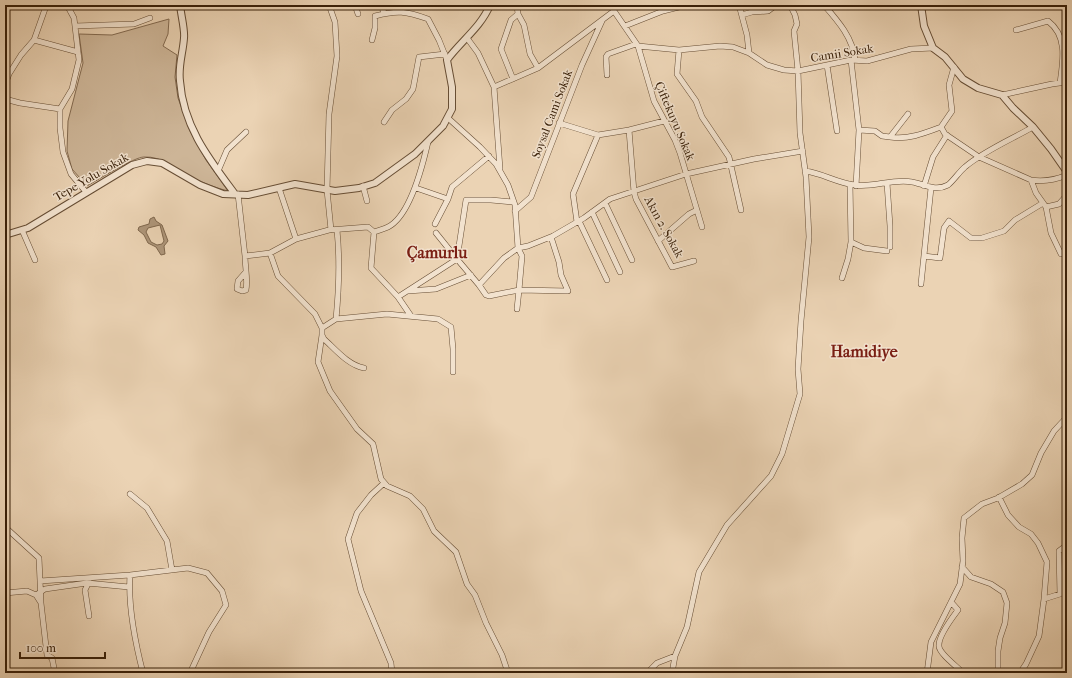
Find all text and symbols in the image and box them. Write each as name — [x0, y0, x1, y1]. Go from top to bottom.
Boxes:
street label: Camii Sokak — [810, 41, 875, 65]
street label: Soysal Cami Sokak — [529, 67, 576, 160]
street label: Çiftekuyu Sokak — [652, 79, 698, 163]
street label: Tepe Yolu Sokak — [51, 150, 131, 204]
street label: Akın 2. Sokak — [641, 193, 687, 261]
district label: Çamurlu — [407, 243, 468, 263]
district label: Hamidiye — [830, 342, 898, 362]
scale bar — [20, 634, 105, 660]
text: 100 m — [26, 641, 56, 655]

